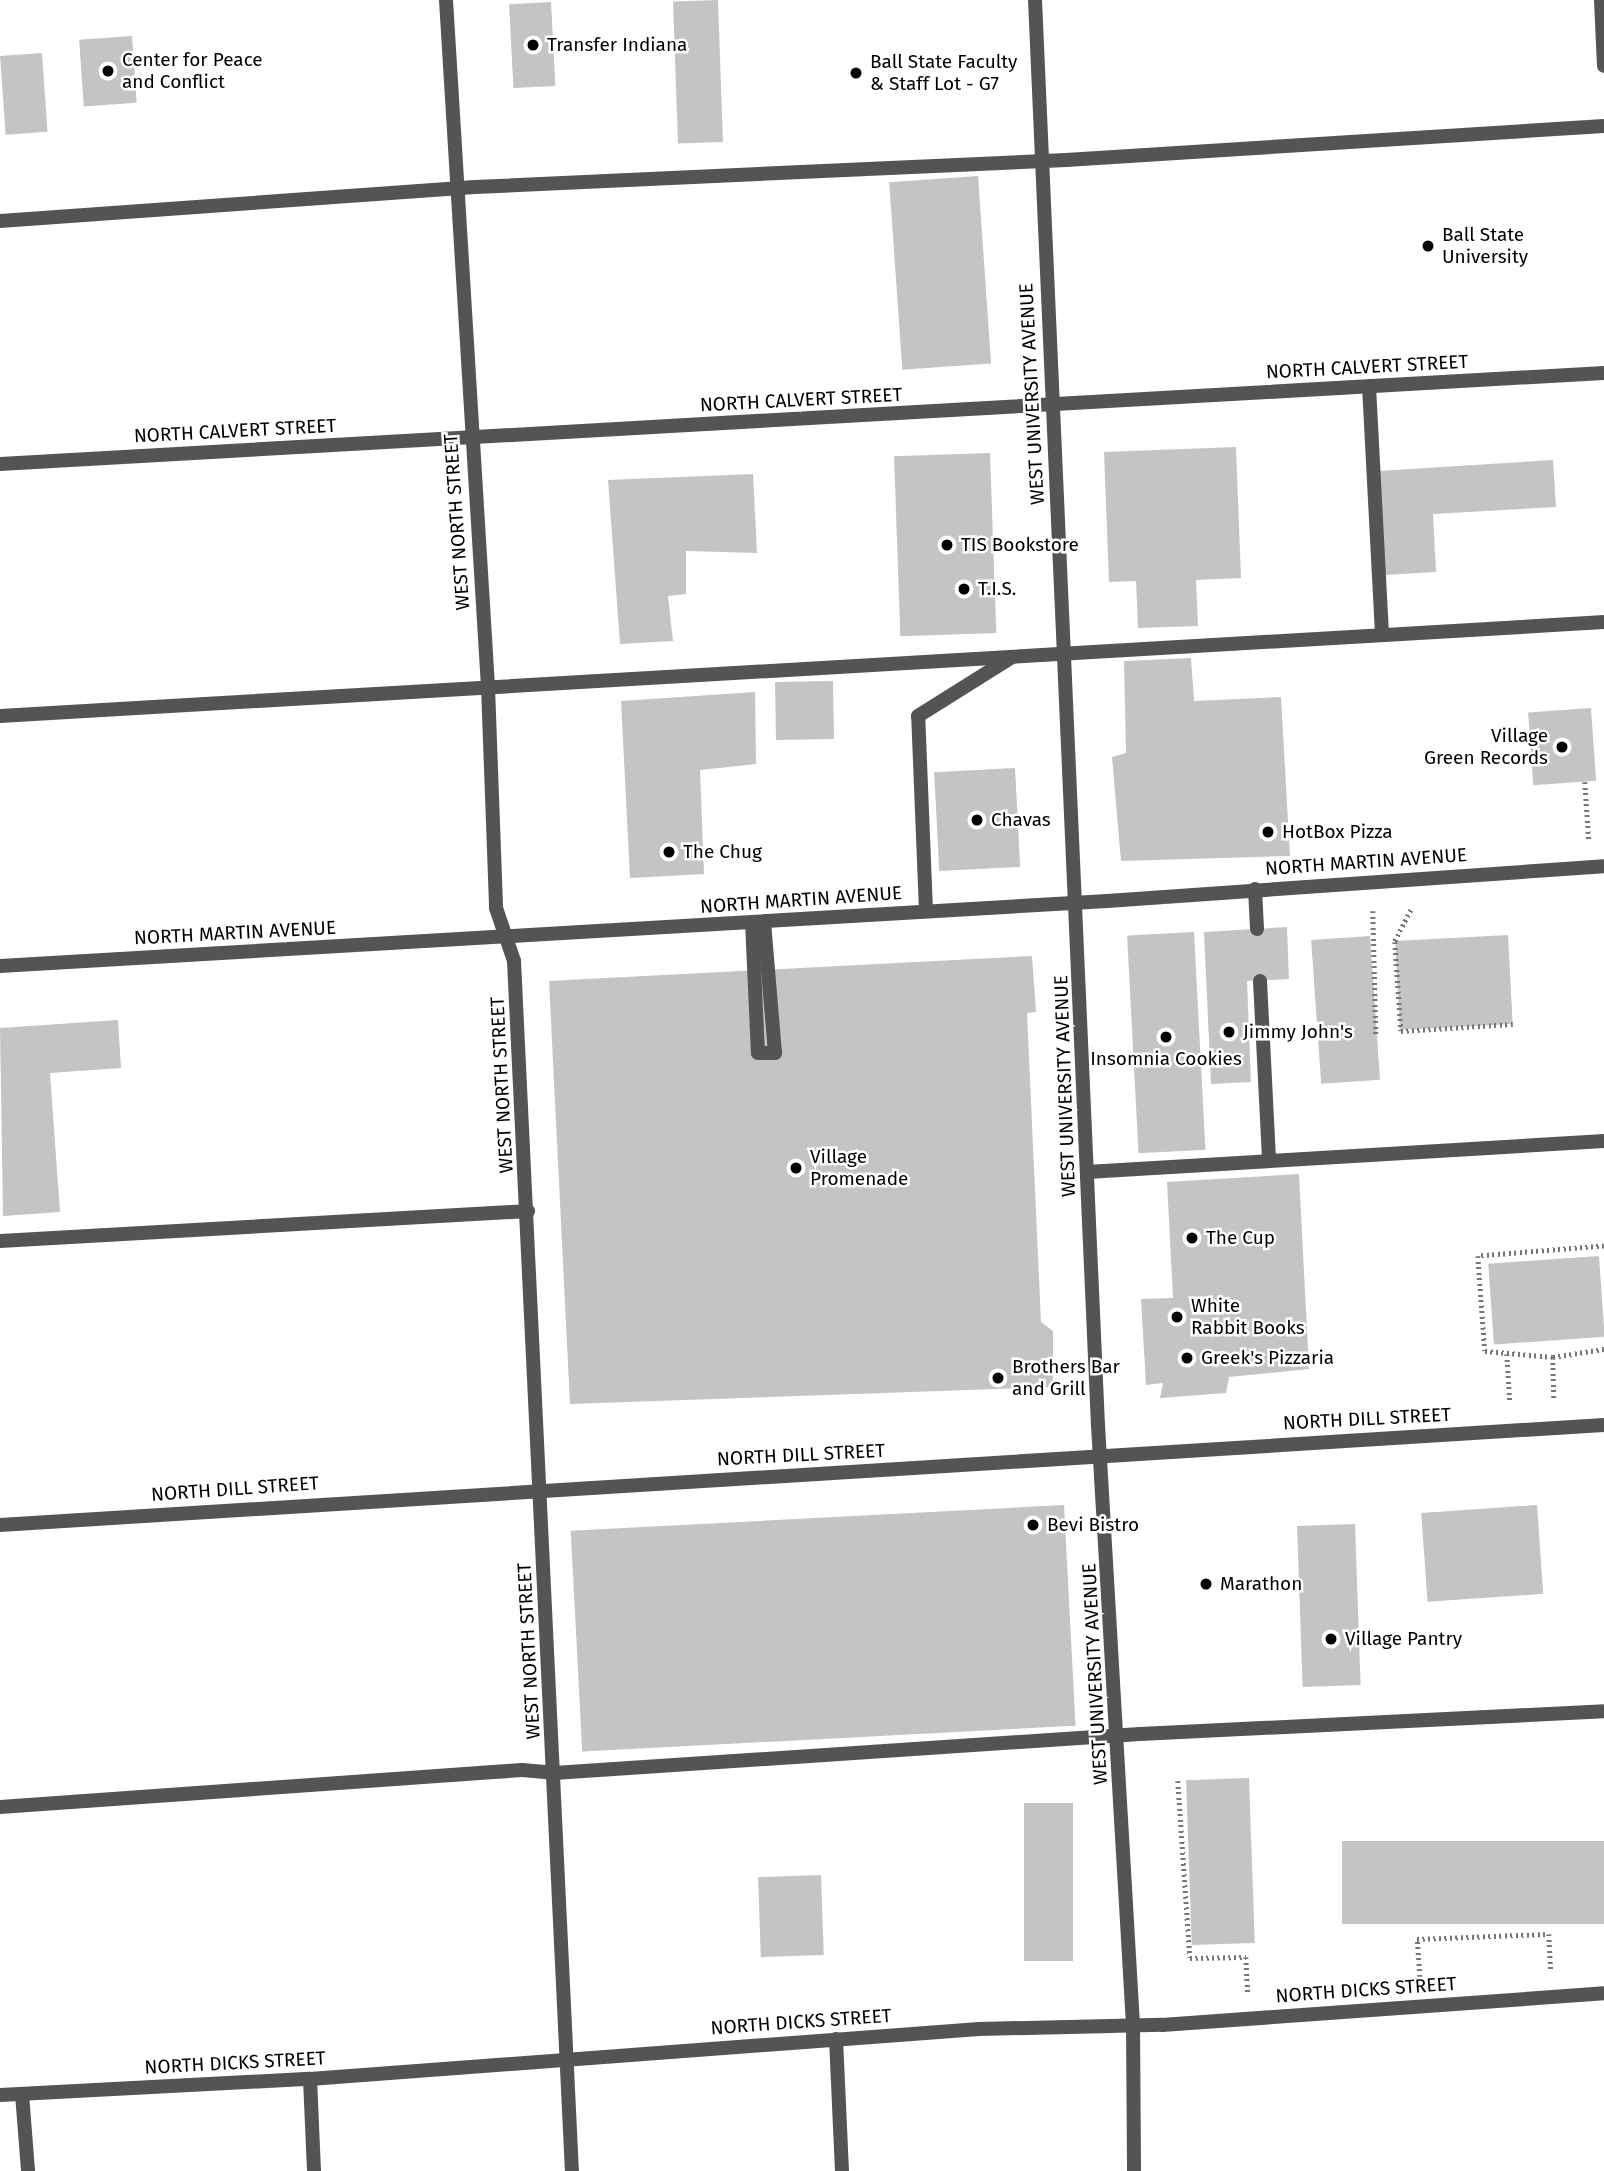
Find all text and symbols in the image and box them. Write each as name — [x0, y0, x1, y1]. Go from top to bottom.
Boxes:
place label: Transfer Indiana — [547, 34, 687, 56]
marker: Transfer Indiana — [525, 37, 541, 53]
place label: Center for Peace and Conflict — [122, 49, 263, 93]
place label: Ball State Faculty & Staff Lot - G7 — [870, 51, 1017, 95]
marker: Center for Peace and Conflict — [100, 63, 116, 79]
marker: Ball State Faculty & Staff Lot - G7 — [848, 65, 864, 81]
place label: Ball State University — [1442, 224, 1528, 268]
marker: Ball State University — [1420, 238, 1436, 254]
street label: WEST UNIVERSITY AVENUE — [1015, 283, 1049, 505]
street label: NORTH CALVERT STREET — [1265, 350, 1469, 384]
street label: NORTH CALVERT STREET — [699, 383, 903, 417]
street label: NORTH CALVERT STREET — [133, 414, 337, 448]
street label: WEST NORTH STREET — [439, 433, 475, 611]
place label: TIS Bookstore — [961, 534, 1079, 556]
marker: TIS Bookstore — [939, 537, 955, 553]
place label: T.I.S. — [978, 578, 1016, 600]
marker: T.I.S. — [956, 581, 972, 597]
place label: Village Green Records — [1424, 725, 1548, 769]
marker: Village Green Records — [1554, 739, 1570, 755]
place label: Chavas — [991, 809, 1051, 831]
marker: Chavas — [969, 812, 985, 828]
place label: HotBox Pizza — [1282, 821, 1393, 843]
marker: HotBox Pizza — [1260, 824, 1276, 840]
place label: The Chug — [683, 841, 762, 863]
marker: The Chug — [661, 844, 677, 860]
street label: NORTH MARTIN AVENUE — [1264, 844, 1468, 880]
street label: NORTH MARTIN AVENUE — [699, 882, 903, 918]
street label: NORTH MARTIN AVENUE — [133, 916, 337, 950]
street label: WEST UNIVERSITY AVENUE — [1050, 975, 1080, 1197]
street label: WEST NORTH STREET — [486, 996, 518, 1174]
place label: Jimmy John's — [1243, 1021, 1353, 1043]
marker: Jimmy John's — [1221, 1024, 1237, 1040]
marker: Insomnia Cookies — [1158, 1029, 1174, 1045]
place label: Insomnia Cookies — [1090, 1048, 1242, 1070]
place label: Village Promenade — [810, 1146, 908, 1190]
marker: Village Promenade — [788, 1160, 804, 1176]
place label: The Cup — [1206, 1227, 1275, 1249]
marker: The Cup — [1184, 1230, 1200, 1246]
place label: White Rabbit Books — [1191, 1295, 1305, 1339]
marker: White Rabbit Books — [1169, 1309, 1185, 1325]
place label: Greek's Pizzaria — [1201, 1347, 1334, 1369]
marker: Greek's Pizzaria — [1179, 1350, 1195, 1366]
place label: Brothers Bar and Grill — [1012, 1356, 1120, 1400]
marker: Brothers Bar and Grill — [990, 1370, 1006, 1386]
street label: NORTH DILL STREET — [1282, 1403, 1452, 1435]
street label: NORTH DILL STREET — [716, 1439, 886, 1471]
street label: NORTH DILL STREET — [150, 1472, 320, 1506]
place label: Bevi Bistro — [1047, 1514, 1139, 1536]
marker: Bevi Bistro — [1025, 1517, 1041, 1533]
street label: WEST NORTH STREET — [513, 1562, 545, 1740]
street label: WEST UNIVERSITY AVENUE — [1078, 1563, 1112, 1785]
place label: Marathon — [1220, 1573, 1302, 1595]
marker: Marathon — [1198, 1576, 1214, 1592]
place label: Village Pantry — [1345, 1628, 1462, 1650]
marker: Village Pantry — [1323, 1631, 1339, 1647]
street label: NORTH DICKS STREET — [1275, 1972, 1457, 2008]
street label: NORTH DICKS STREET — [710, 2004, 892, 2040]
street label: NORTH DICKS STREET — [144, 2047, 326, 2079]

